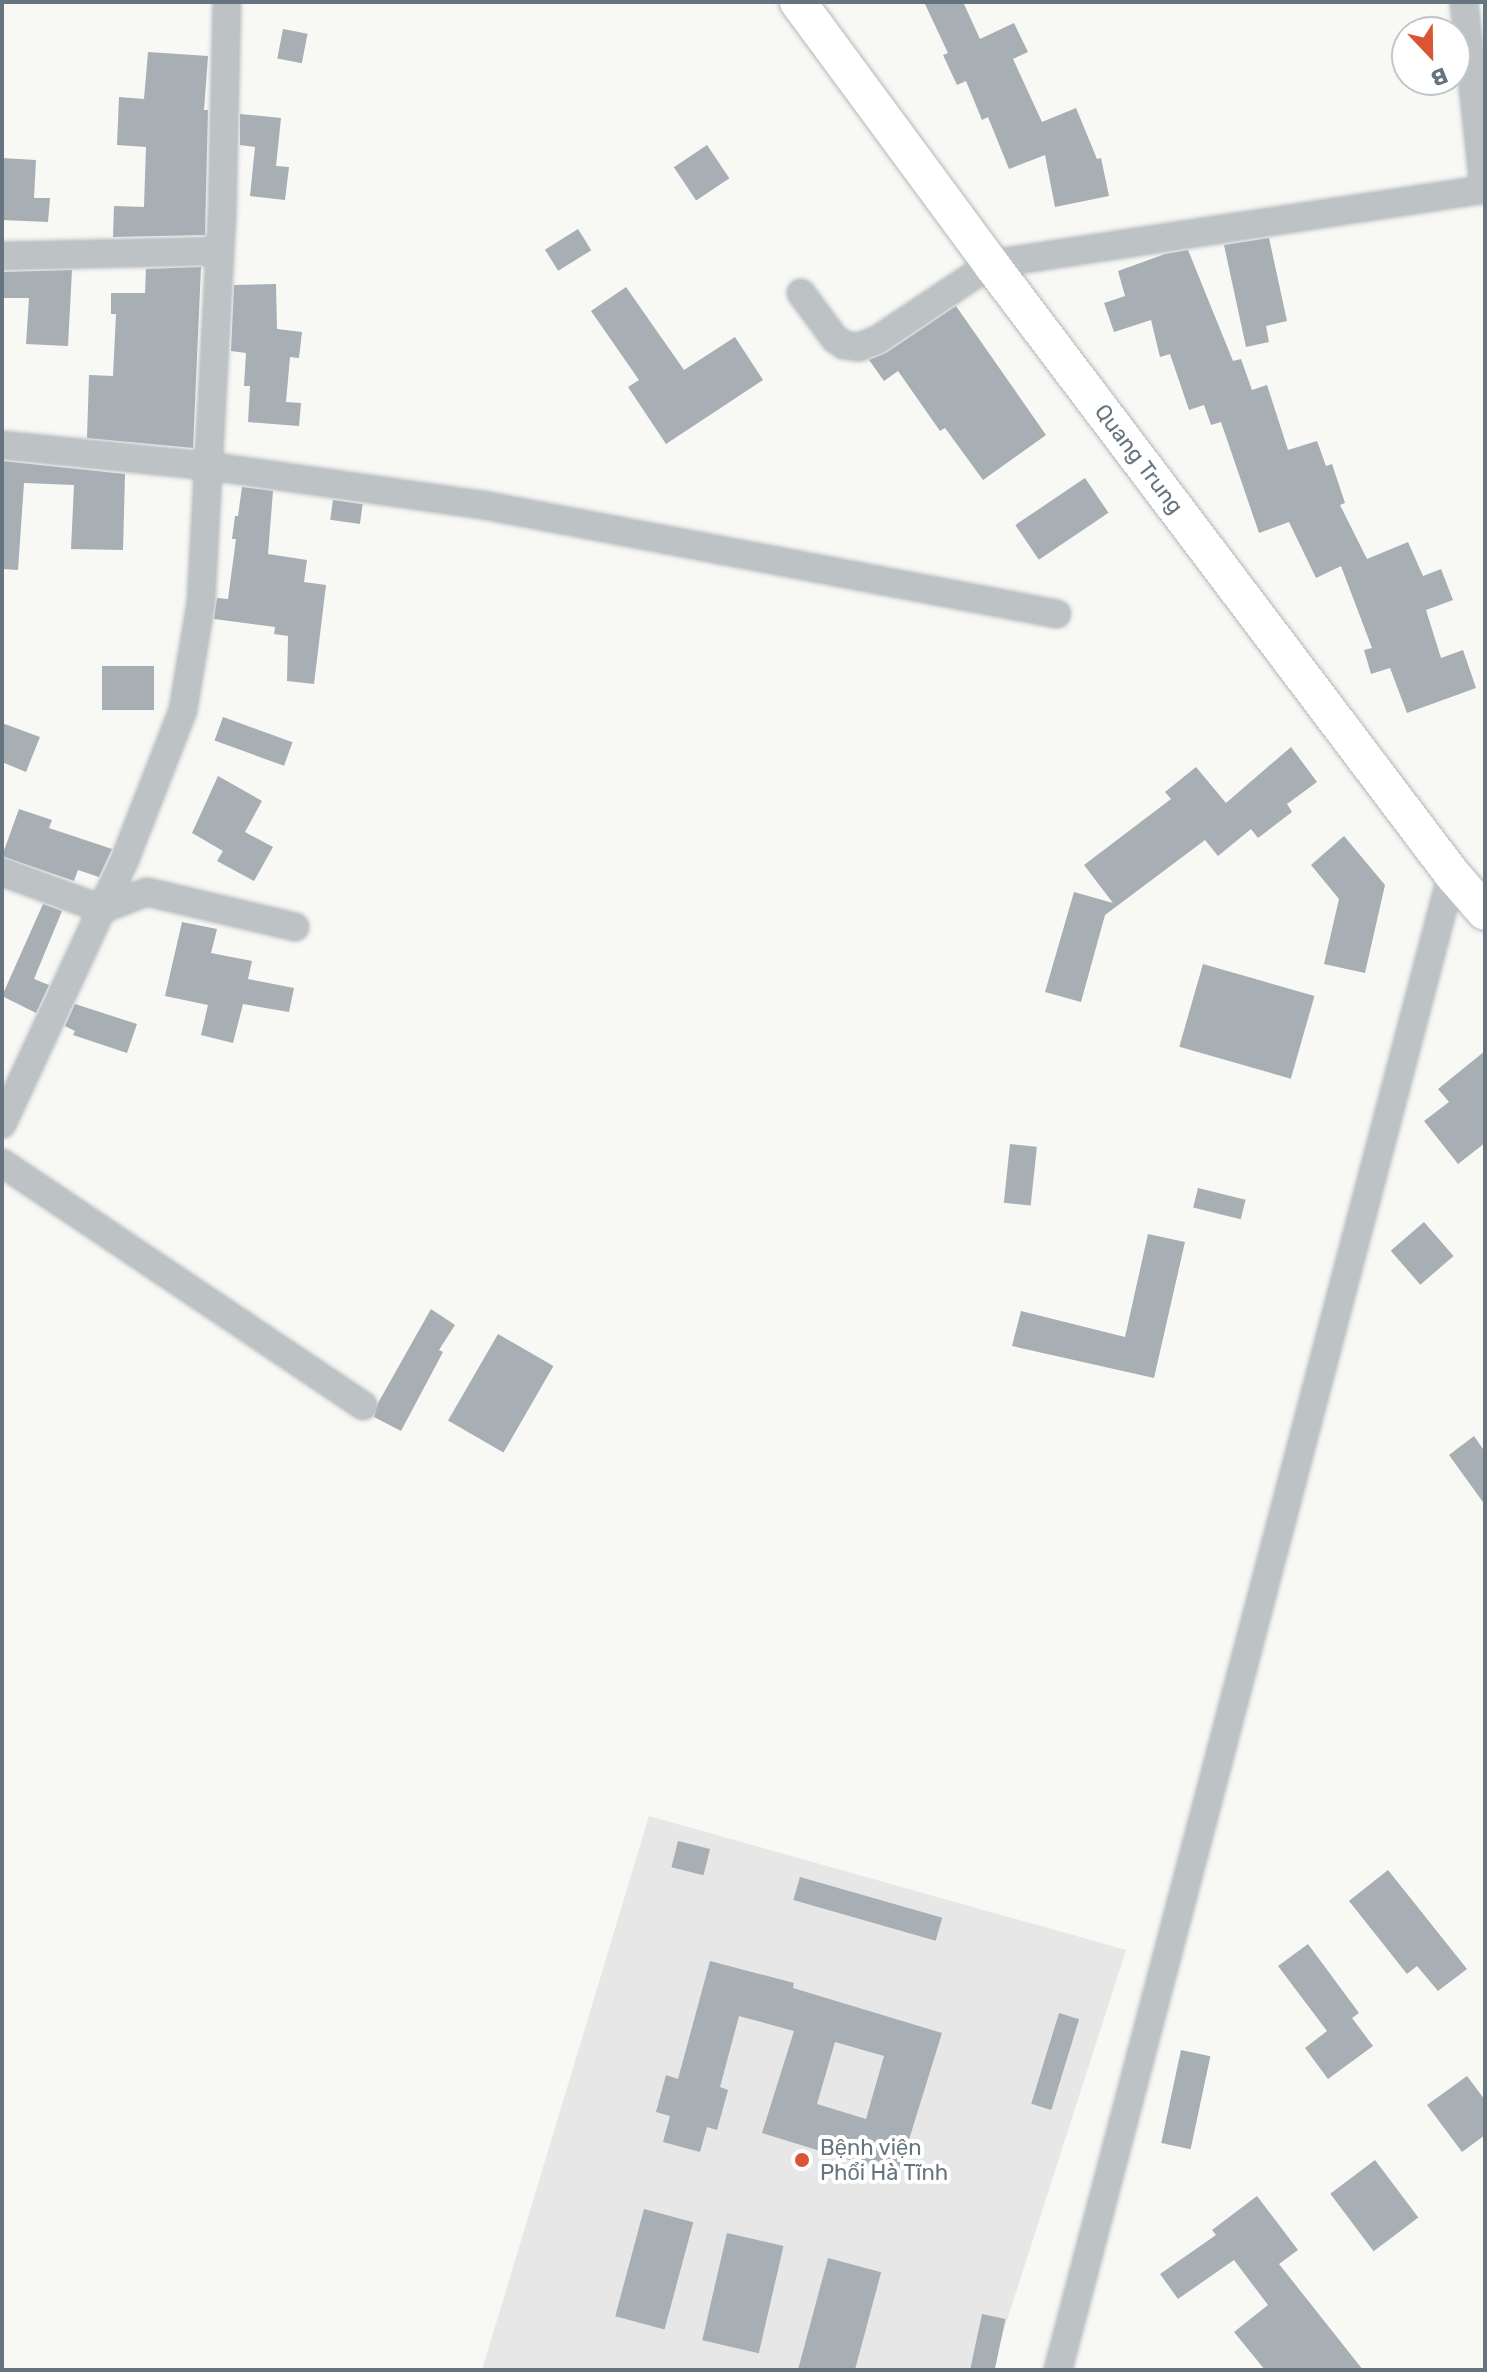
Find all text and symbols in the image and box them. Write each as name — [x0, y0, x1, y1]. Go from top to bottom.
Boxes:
north arrow — [1391, 16, 1471, 96]
text: B — [1427, 61, 1452, 92]
street label: Quang Trung — [1089, 399, 1189, 519]
place label: Bệnh viện Phổi Hà Tĩnh — [820, 2134, 949, 2186]
marker: Bệnh viện Phổi Hà Tĩnh — [791, 2149, 813, 2171]

